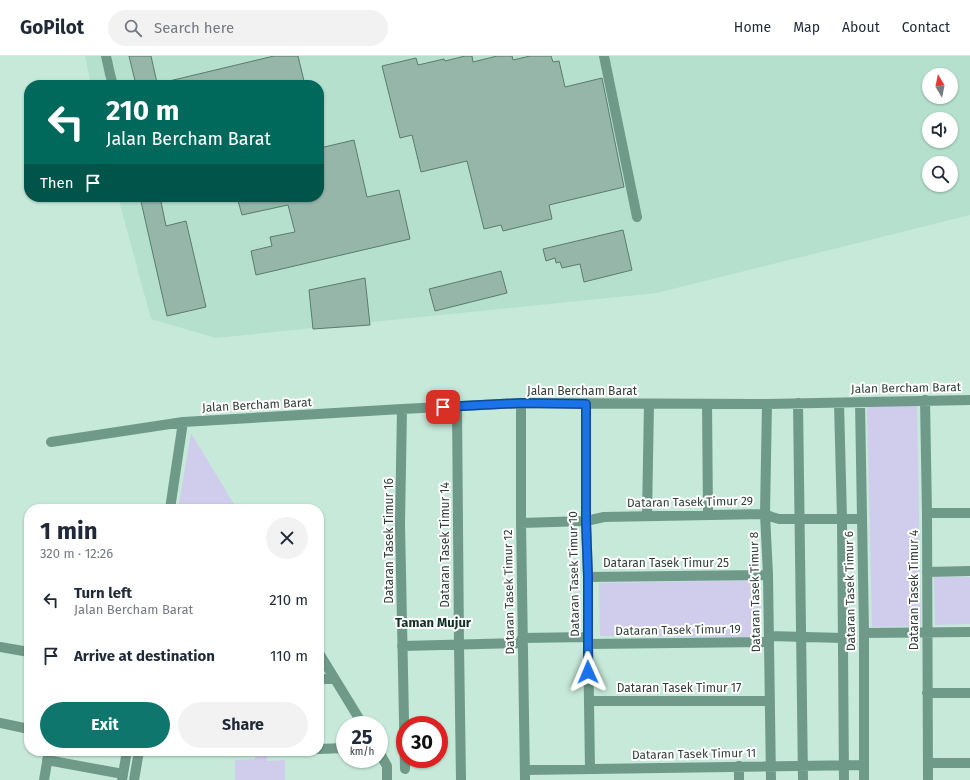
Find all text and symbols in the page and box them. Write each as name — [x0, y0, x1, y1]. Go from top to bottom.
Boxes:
search box — [108, 10, 388, 46]
text: GoPilot — [20, 16, 84, 39]
icon: search — [122, 17, 144, 39]
text: Search here — [154, 19, 234, 37]
text: Home — [734, 19, 771, 36]
text: Map — [793, 19, 820, 36]
text: About — [842, 19, 880, 36]
text: Contact — [902, 19, 950, 36]
north arrow — [922, 68, 958, 104]
map controls — [922, 68, 958, 192]
text: 210 m — [106, 94, 180, 127]
icon: left — [40, 96, 92, 148]
button: sound — [922, 112, 958, 148]
text: Jalan Bercham Barat — [106, 128, 271, 150]
button: search — [922, 156, 958, 192]
icon: arrive — [82, 172, 104, 194]
text: Then — [40, 174, 74, 192]
street label: Jalan Bercham Barat — [851, 380, 962, 396]
street label: Jalan Bercham Barat — [527, 384, 638, 398]
pin — [426, 390, 460, 424]
street label: Jalan Bercham Barat — [202, 395, 313, 415]
icon: arrive — [432, 396, 454, 418]
street label: Dataran Tasek Timur 16 — [382, 478, 396, 604]
street label: Dataran Tasek Timur 14 — [438, 482, 452, 608]
street label: Dataran Tasek Timur 29 — [627, 494, 753, 510]
street label: Dataran Tasek Timur 10 — [566, 511, 582, 637]
text: 1 min — [40, 517, 98, 545]
button: close — [266, 517, 308, 559]
street label: Dataran Tasek Timur 12 — [501, 529, 517, 655]
street label: Dataran Tasek Timur 4 — [907, 529, 921, 650]
street label: Dataran Tasek Timur 8 — [747, 531, 763, 652]
street label: Dataran Tasek Timur 6 — [842, 531, 858, 651]
text: 320 m · 12:26 — [40, 546, 113, 561]
street label: Dataran Tasek Timur 25 — [603, 556, 729, 570]
text: Turn left — [74, 584, 132, 602]
icon: left — [40, 589, 62, 611]
text: 210 m — [269, 591, 308, 609]
text: Jalan Bercham Barat — [74, 602, 193, 617]
district label: Taman Mujur — [395, 615, 472, 630]
street label: Dataran Tasek Timur 19 — [615, 622, 741, 638]
icon: arrive — [40, 645, 62, 667]
text: Arrive at destination — [74, 647, 215, 665]
text: 110 m — [270, 647, 308, 665]
position arrow — [567, 651, 609, 693]
street label: Dataran Tasek Timur 17 — [617, 681, 741, 695]
button: Exit — [40, 702, 170, 748]
button: Share — [178, 702, 308, 748]
speed limit sign: 30 — [396, 716, 448, 768]
text: 25 — [351, 725, 373, 749]
text: km/h — [350, 746, 374, 758]
street label: Dataran Tasek Timur 11 — [632, 746, 756, 762]

